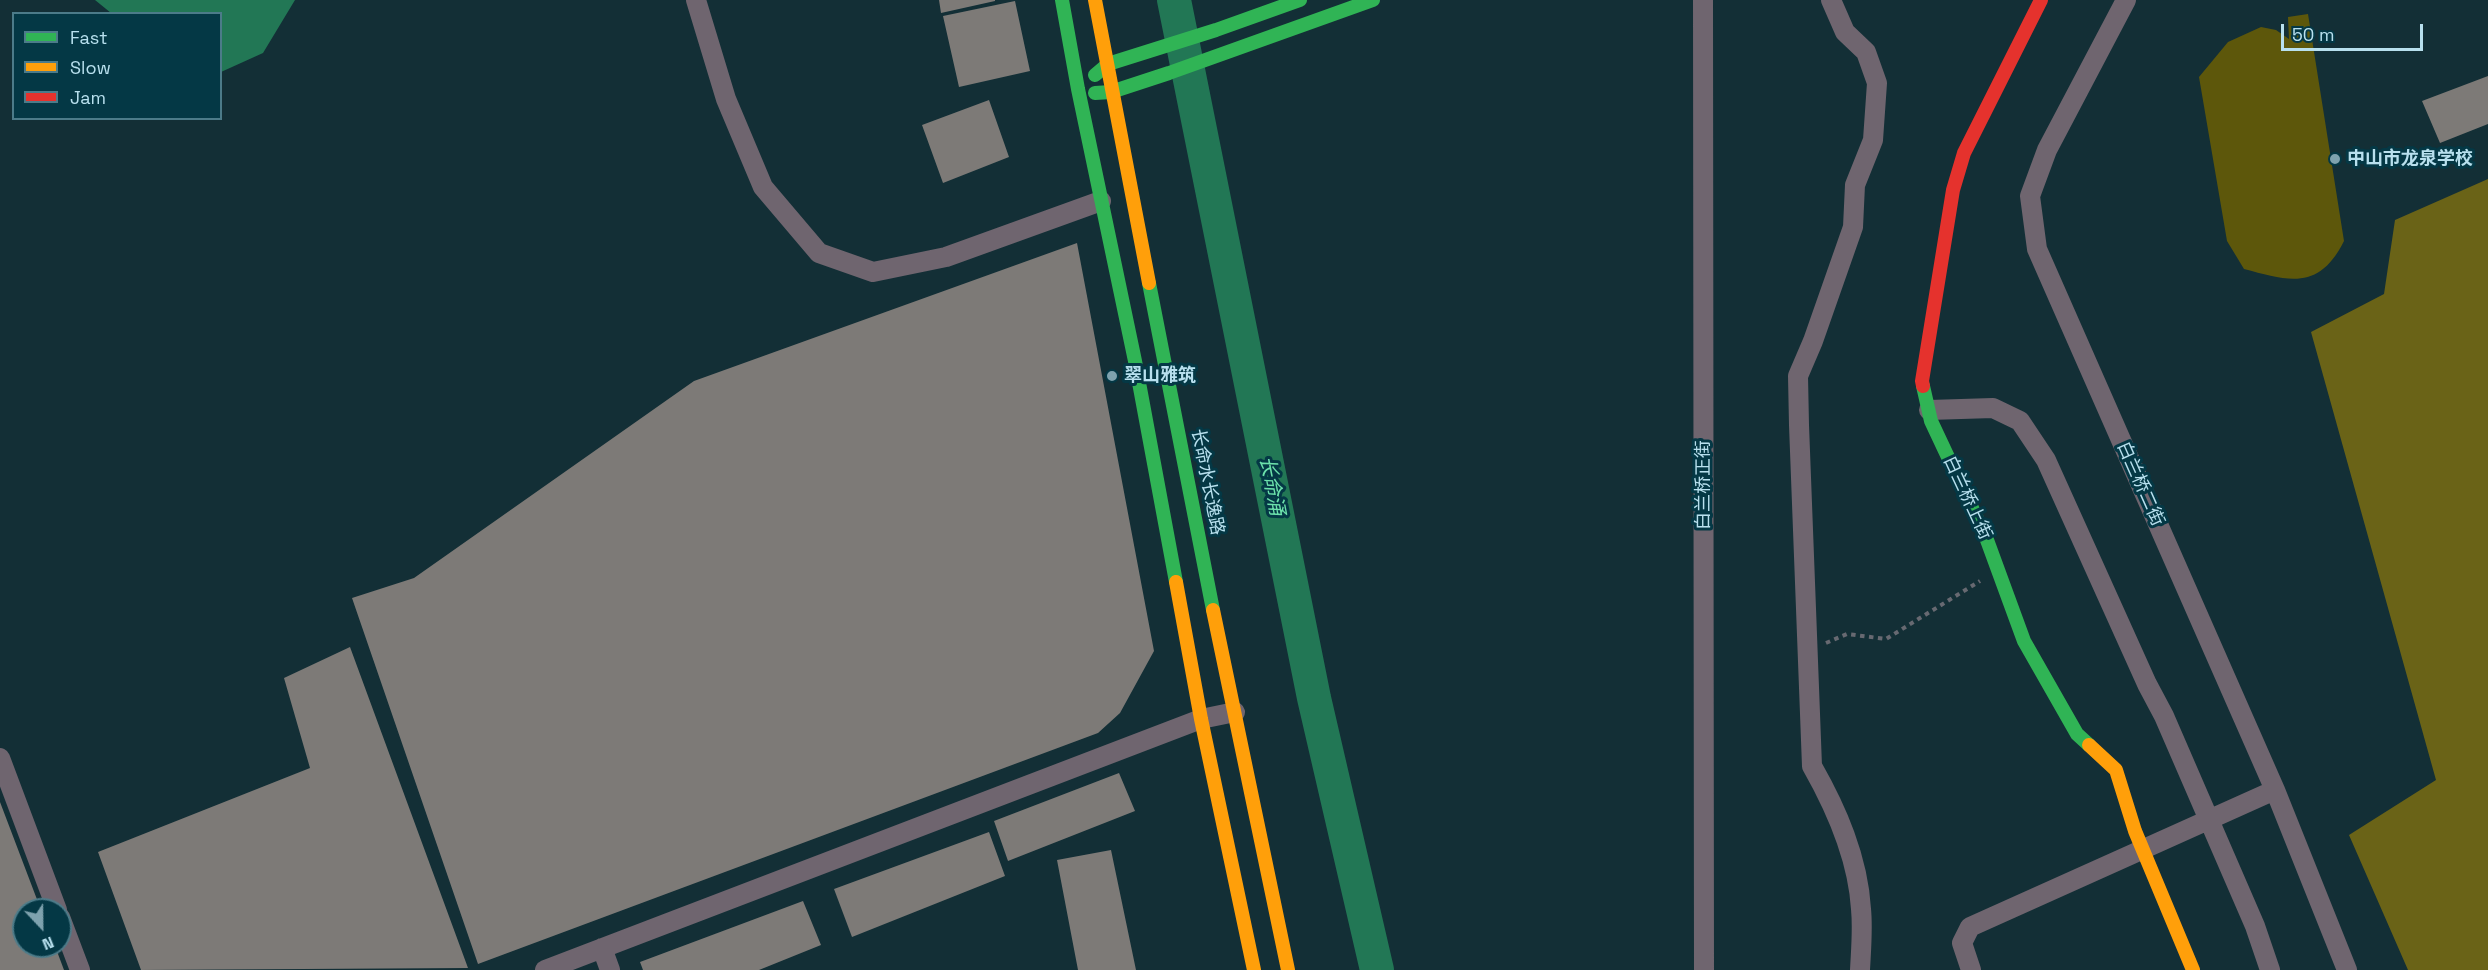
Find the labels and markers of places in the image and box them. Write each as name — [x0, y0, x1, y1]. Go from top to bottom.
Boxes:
place label: 中山市龙泉学校 — [2347, 148, 2473, 170]
marker: 中山市龙泉学校 — [2328, 152, 2342, 166]
place label: 翠山雅筑 — [1124, 365, 1196, 387]
marker: 翠山雅筑 — [1105, 369, 1119, 383]

